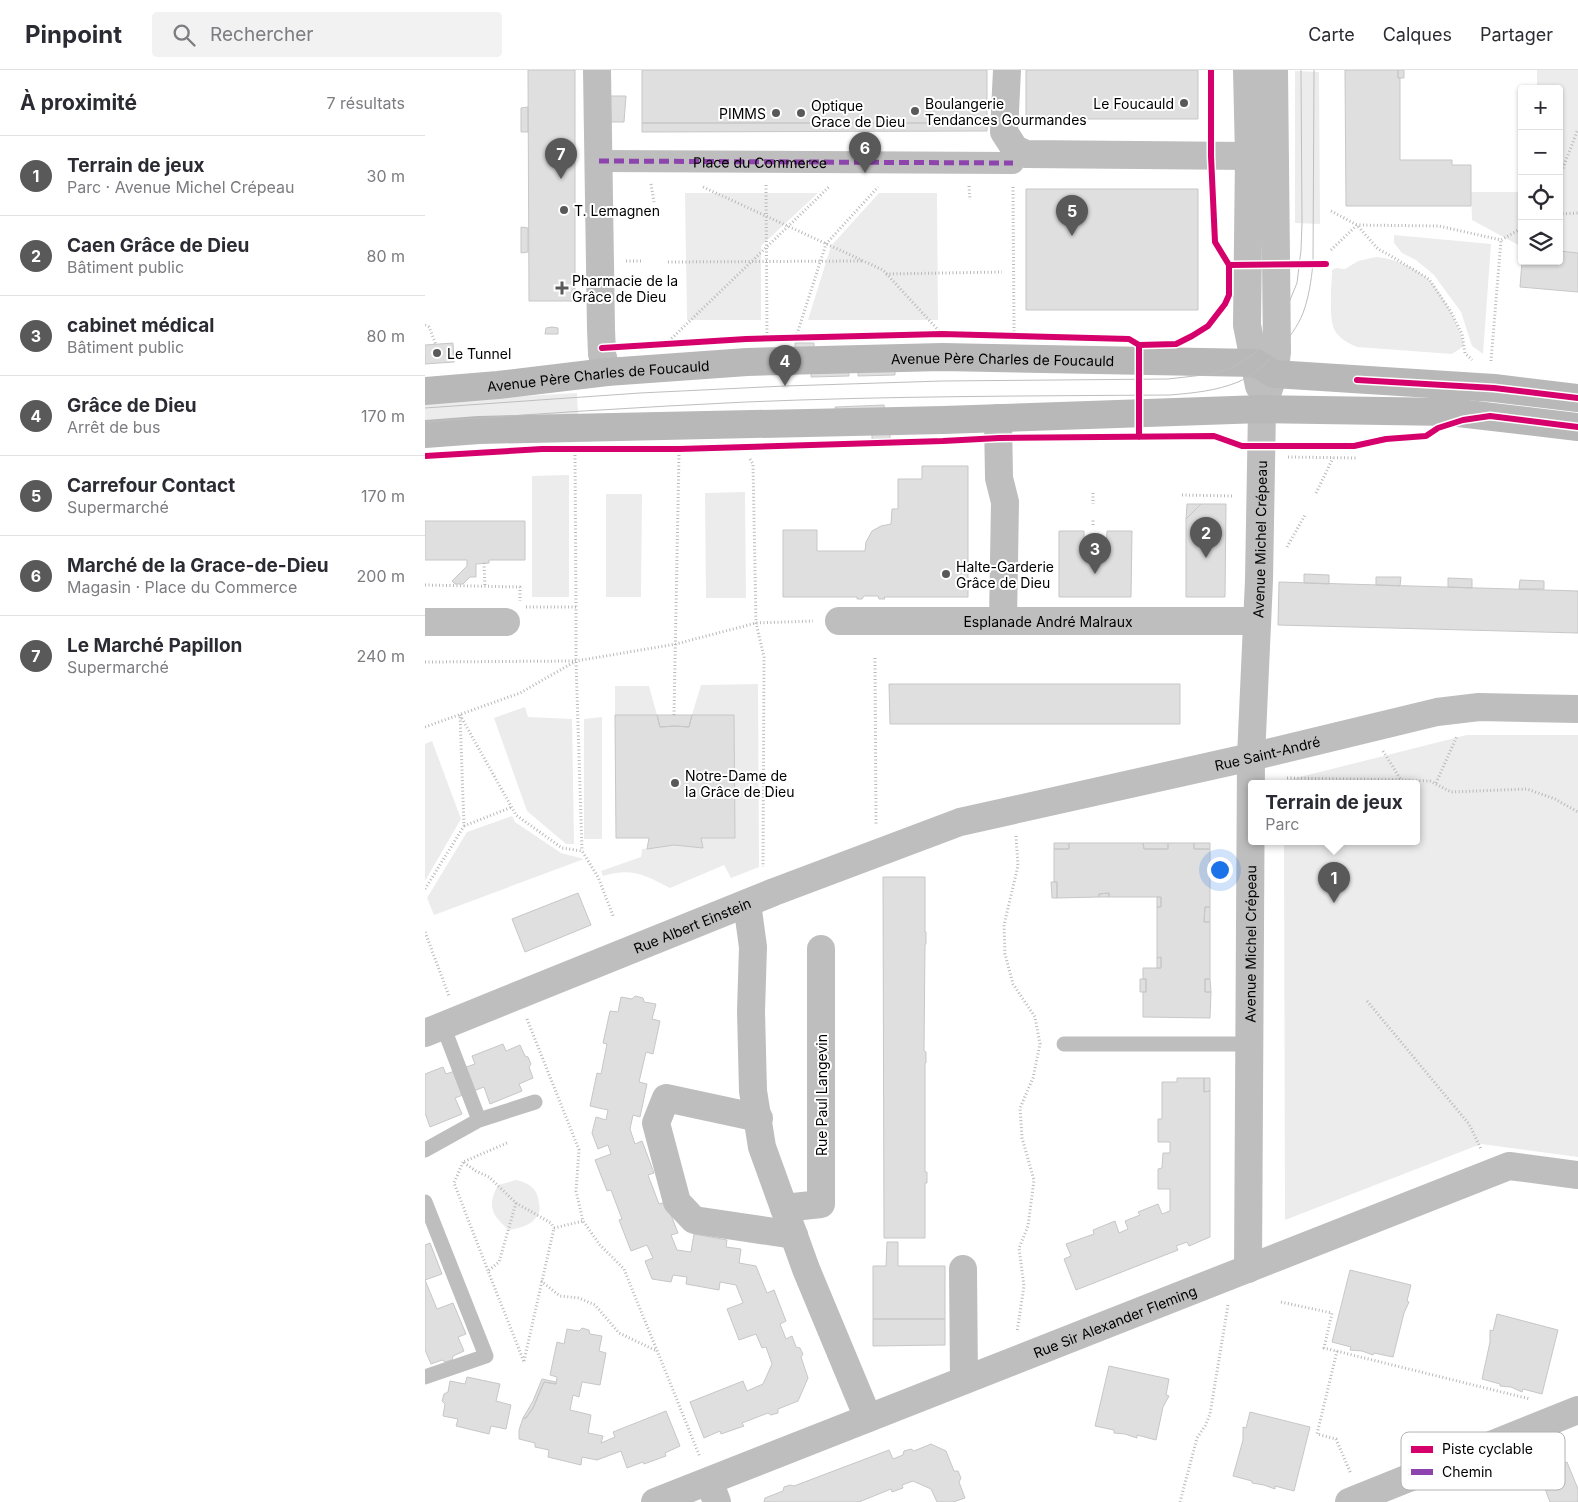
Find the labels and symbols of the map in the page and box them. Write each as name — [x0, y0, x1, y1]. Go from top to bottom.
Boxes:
place label: Boulangerie Tendances Gourmandes — [925, 95, 1087, 128]
place label: Le Foucauld — [1093, 95, 1174, 112]
place label: Optique Grace de Dieu — [811, 97, 905, 130]
marker: Le Foucauld — [1178, 97, 1190, 109]
place label: PIMMS — [719, 105, 766, 122]
marker: Boulangerie Tendances Gourmandes — [909, 105, 921, 117]
marker: PIMMS — [770, 107, 782, 119]
marker: Optique Grace de Dieu — [795, 107, 807, 119]
pin: 6 — [849, 132, 881, 173]
pin: 7 — [545, 138, 577, 179]
street label: Place du Commerce — [693, 153, 827, 171]
pin: 5 — [1056, 195, 1088, 236]
place label: T. Lemagnen — [574, 202, 660, 219]
marker: T. Lemagnen — [558, 204, 570, 216]
place label: Pharmacie de la Grâce de Dieu — [572, 272, 678, 305]
marker: Pharmacie de la Grâce de Dieu — [556, 282, 568, 294]
place label: Le Tunnel — [447, 345, 511, 362]
pin: 4 — [769, 345, 801, 386]
marker: Le Tunnel — [431, 347, 443, 359]
street label: Avenue Père Charles de Foucauld — [891, 348, 1114, 369]
street label: Avenue Père Charles de Foucauld — [486, 356, 710, 394]
street label: Avenue Michel Crépeau — [1249, 460, 1270, 618]
pin: 2 — [1190, 517, 1222, 558]
pin: 3 — [1079, 533, 1111, 574]
place label: Halte-Garderie Grâce de Dieu — [956, 558, 1054, 591]
marker: Halte-Garderie Grâce de Dieu — [940, 568, 952, 580]
street label: Esplanade André Malraux — [963, 613, 1133, 630]
street label: Rue Saint-André — [1213, 732, 1322, 773]
place label: Notre-Dame de la Grâce de Dieu — [685, 767, 794, 800]
marker: Notre-Dame de la Grâce de Dieu — [669, 777, 681, 789]
your location — [1207, 857, 1233, 883]
pin: 1 — [1318, 862, 1350, 903]
street label: Avenue Michel Crépeau — [1241, 865, 1259, 1023]
street label: Rue Albert Einstein — [631, 894, 753, 956]
street label: Rue Paul Langevin — [813, 1034, 830, 1156]
street label: Rue Sir Alexander Fleming — [1031, 1281, 1199, 1361]
legend — [1401, 1432, 1565, 1490]
text: Piste cyclable — [1442, 1440, 1533, 1457]
text: Chemin — [1442, 1463, 1493, 1480]

